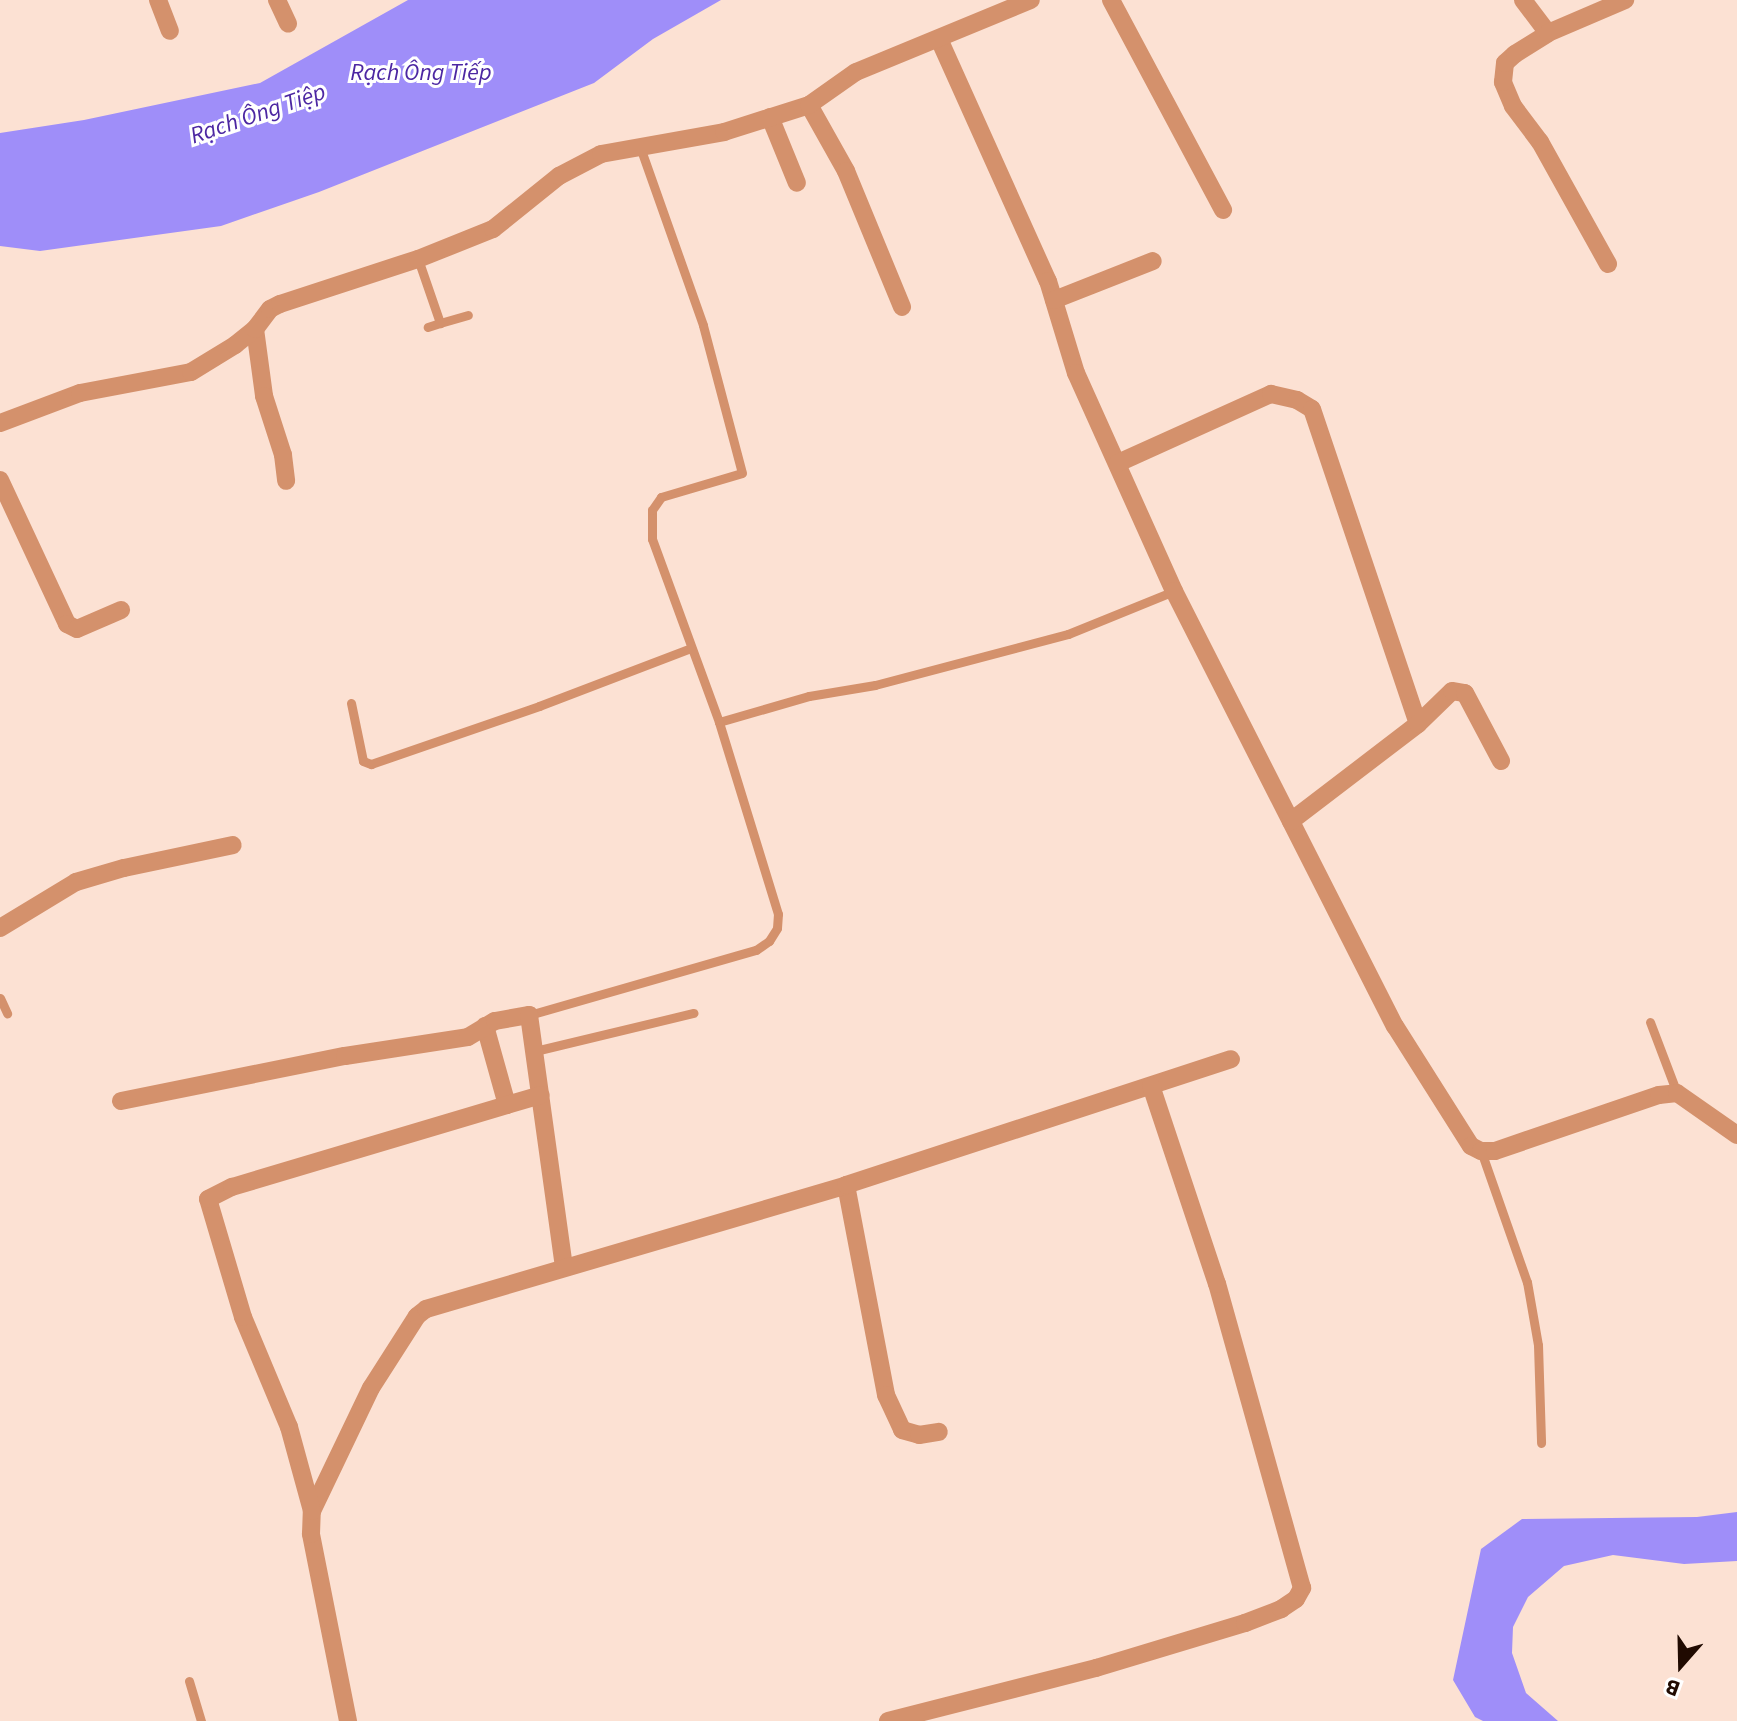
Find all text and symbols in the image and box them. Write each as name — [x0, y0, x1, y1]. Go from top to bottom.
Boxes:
water label: Rạch Ông Tiếp — [350, 59, 492, 87]
water label: Rạch Ông Tiệp — [186, 77, 330, 151]
north arrow — [1641, 1625, 1721, 1705]
text: B — [1661, 1670, 1685, 1705]

